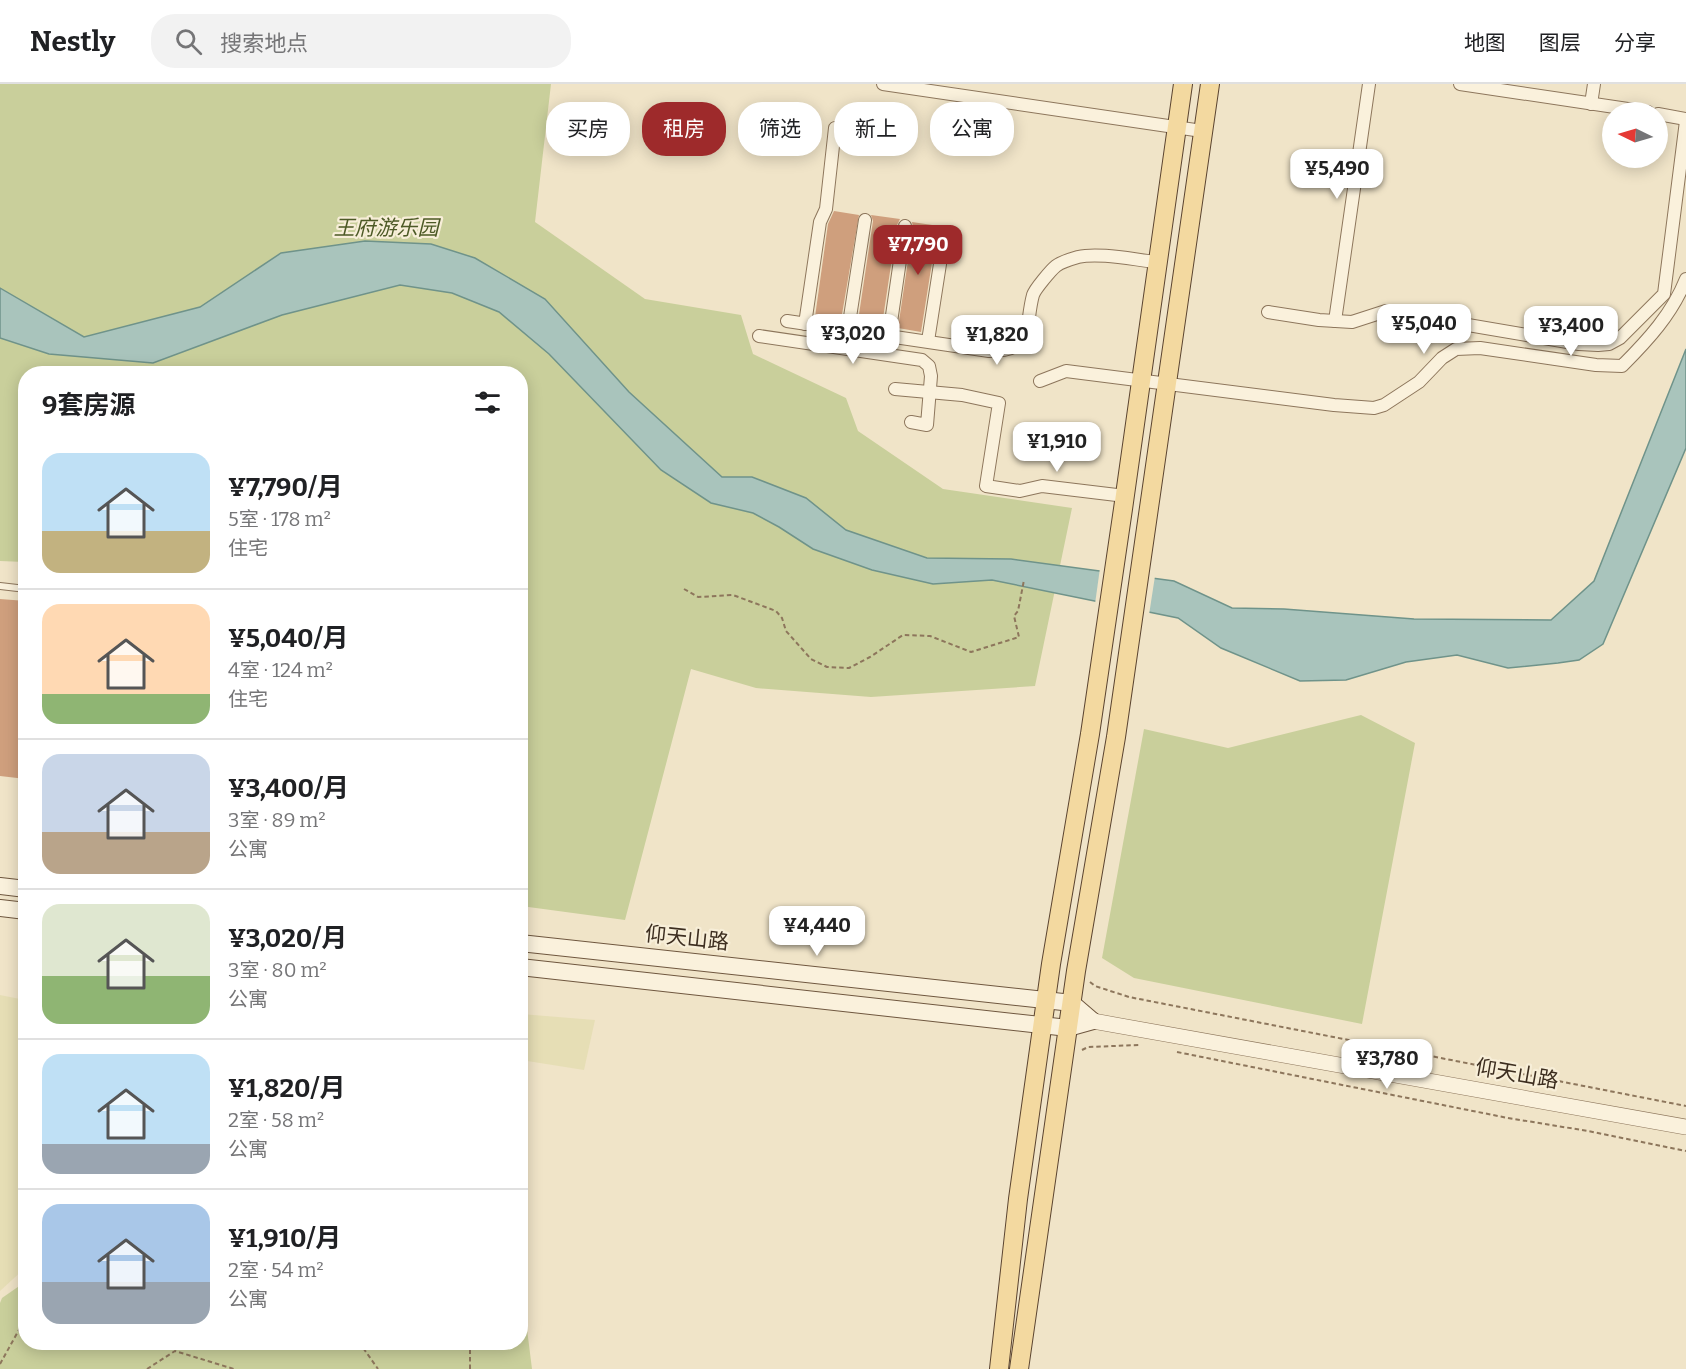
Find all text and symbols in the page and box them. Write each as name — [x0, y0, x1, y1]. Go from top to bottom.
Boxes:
search box — [151, 14, 571, 68]
text: Nestly — [30, 25, 115, 58]
icon: search — [172, 25, 205, 58]
text: 搜索地点 — [220, 30, 308, 57]
text: 地图 — [1464, 30, 1506, 56]
text: 图层 — [1539, 30, 1581, 56]
text: 分享 — [1614, 30, 1656, 56]
chip: 买房 — [546, 102, 630, 156]
chip: 租房 — [642, 102, 726, 156]
chip: 筛选 — [738, 102, 822, 156]
chip: 新上 — [834, 102, 918, 156]
chip: 公寓 — [930, 102, 1014, 156]
north arrow — [1602, 102, 1668, 168]
map controls — [1602, 102, 1668, 168]
pin: ¥5,490 — [1288, 149, 1386, 200]
text: ¥5,490 — [1304, 156, 1370, 180]
park label: 王府游乐园 — [334, 215, 441, 241]
pin: ¥7,790 — [869, 225, 967, 276]
text: ¥7,790 — [887, 232, 949, 256]
pin: ¥5,040 — [1375, 304, 1473, 355]
pin: ¥3,400 — [1522, 306, 1620, 357]
text: ¥5,040 — [1391, 311, 1457, 335]
text: ¥3,400 — [1538, 313, 1604, 337]
pin: ¥3,020 — [804, 314, 902, 365]
pin: ¥1,820 — [948, 315, 1046, 366]
text: ¥3,020 — [821, 321, 885, 345]
text: ¥1,820 — [965, 322, 1029, 346]
icon: filters — [471, 386, 504, 419]
text: 9套房源 — [42, 390, 135, 421]
pin: ¥1,910 — [1008, 422, 1106, 473]
text: ¥1,910 — [1027, 429, 1087, 453]
text: ¥7,790/月 — [228, 472, 343, 503]
icon: home — [90, 477, 162, 549]
text: 5室 · 178 m² — [228, 507, 331, 531]
text: 住宅 — [228, 536, 268, 560]
text: ¥5,040/月 — [228, 623, 348, 654]
icon: home — [90, 628, 162, 700]
text: 4室 · 124 m² — [228, 658, 333, 682]
text: 住宅 — [228, 687, 268, 711]
text: ¥3,400/月 — [228, 773, 349, 804]
icon: home — [90, 778, 162, 850]
text: 3室 · 89 m² — [228, 808, 326, 832]
text: 公寓 — [228, 837, 268, 861]
pin: ¥4,440 — [768, 906, 866, 957]
text: ¥4,440 — [783, 913, 851, 937]
street label: 仰天山路 — [644, 921, 730, 955]
text: ¥3,020/月 — [228, 923, 347, 954]
icon: home — [90, 928, 162, 1000]
text: 3室 · 80 m² — [228, 958, 327, 982]
text: 公寓 — [228, 987, 268, 1011]
pin: ¥3,780 — [1338, 1039, 1436, 1090]
text: ¥3,780 — [1355, 1046, 1419, 1070]
street label: 仰天山路 — [1473, 1054, 1561, 1094]
text: ¥1,820/月 — [228, 1073, 345, 1104]
icon: home — [90, 1078, 162, 1150]
text: 2室 · 58 m² — [228, 1108, 324, 1132]
text: 公寓 — [228, 1137, 268, 1161]
text: ¥1,910/月 — [228, 1223, 341, 1254]
icon: home — [90, 1228, 162, 1300]
text: 2室 · 54 m² — [228, 1258, 324, 1282]
text: 公寓 — [228, 1287, 268, 1311]

